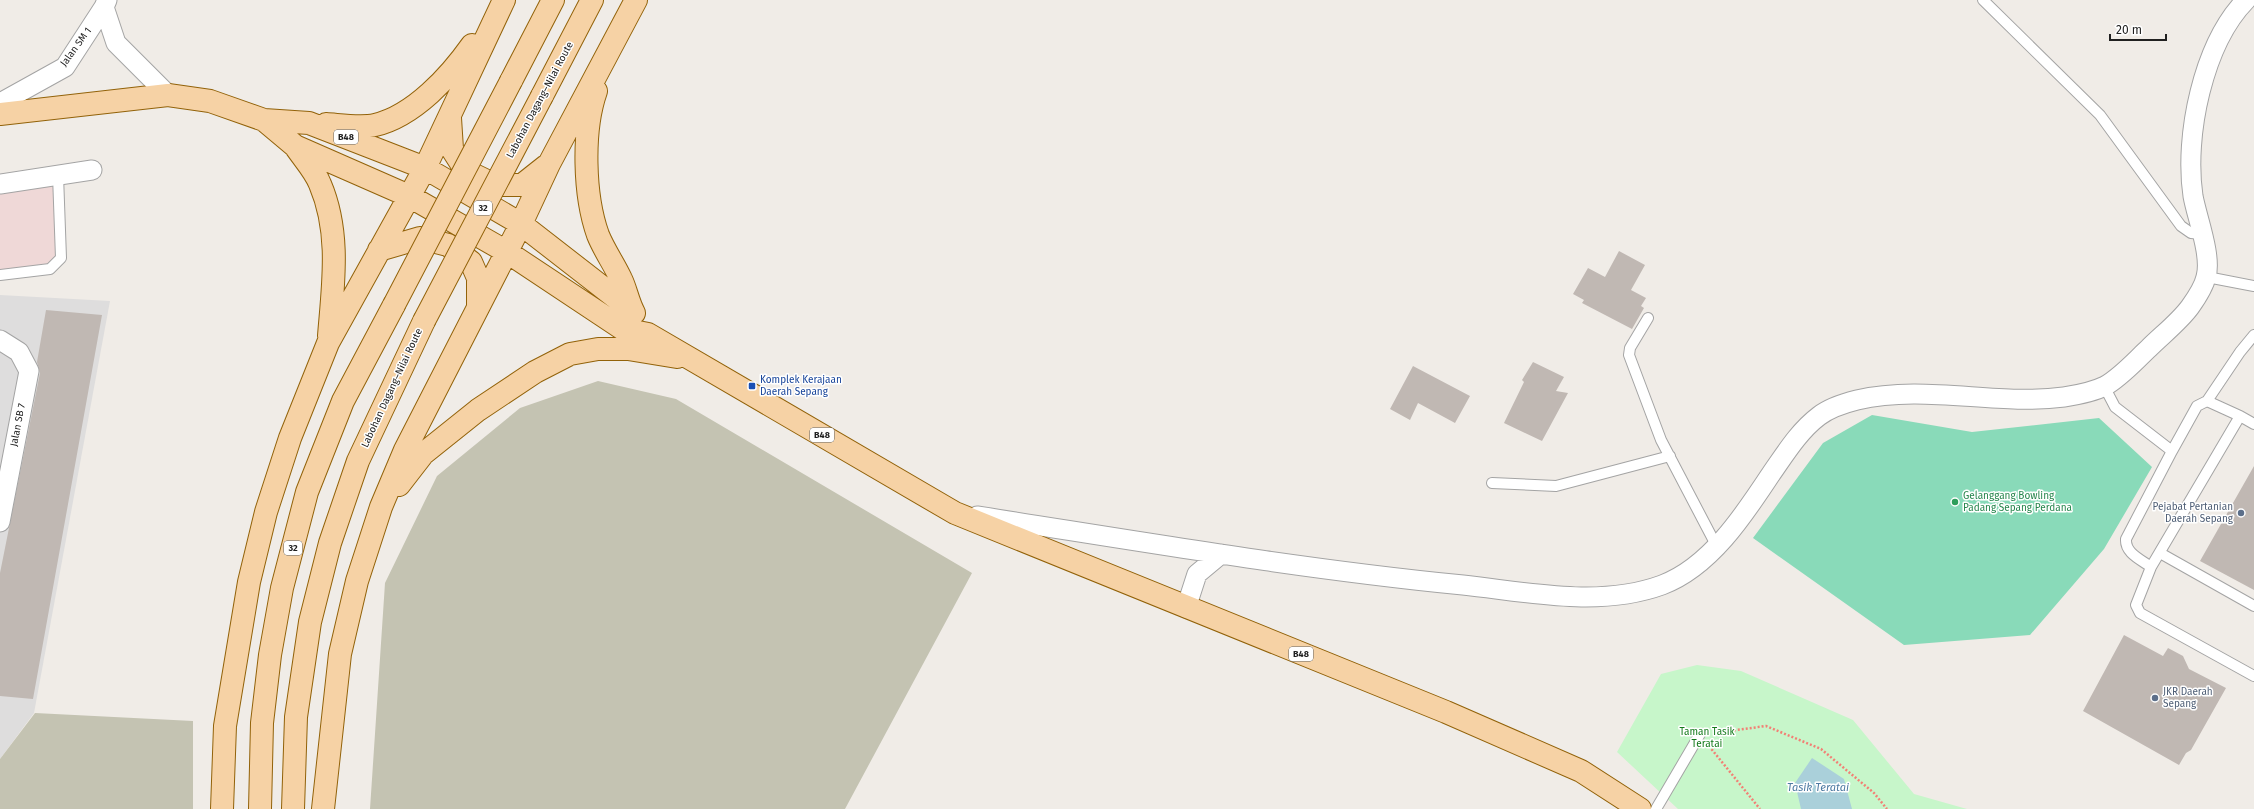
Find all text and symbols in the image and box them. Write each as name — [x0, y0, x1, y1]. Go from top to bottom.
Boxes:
scale bar — [2110, 16, 2166, 42]
text: 20 m — [2116, 23, 2142, 37]
street label: Jalan SM 1 — [58, 25, 94, 69]
street label: Labohan Dagang–Nilai Route — [504, 40, 576, 160]
road number: B48 — [334, 130, 358, 144]
road number: 32 — [474, 201, 492, 215]
street label: Labohan Dagang–Nilai Route — [359, 326, 425, 450]
place label: Komplek Kerajaan Daerah Sepang — [760, 374, 842, 398]
marker: Komplek Kerajaan Daerah Sepang — [747, 381, 757, 391]
street label: Jalan SB 7 — [8, 402, 28, 448]
road number: B48 — [810, 428, 834, 442]
place label: Gelanggang Bowling Padang Sepang Perdana — [1963, 490, 2072, 514]
marker: Gelanggang Bowling Padang Sepang Perdana — [1950, 497, 1960, 507]
place label: Pejabat Pertanian Daerah Sepang — [2152, 501, 2234, 525]
marker: Pejabat Pertanian Daerah Sepang — [2236, 508, 2246, 518]
road number: 32 — [284, 541, 302, 555]
road number: B48 — [1289, 647, 1313, 661]
place label: JKR Daerah Sepang — [2163, 686, 2213, 710]
marker: JKR Daerah Sepang — [2150, 693, 2160, 703]
park label: Taman Tasik Teratai — [1679, 726, 1736, 750]
water label: Tasik Teratai — [1787, 781, 1849, 794]

